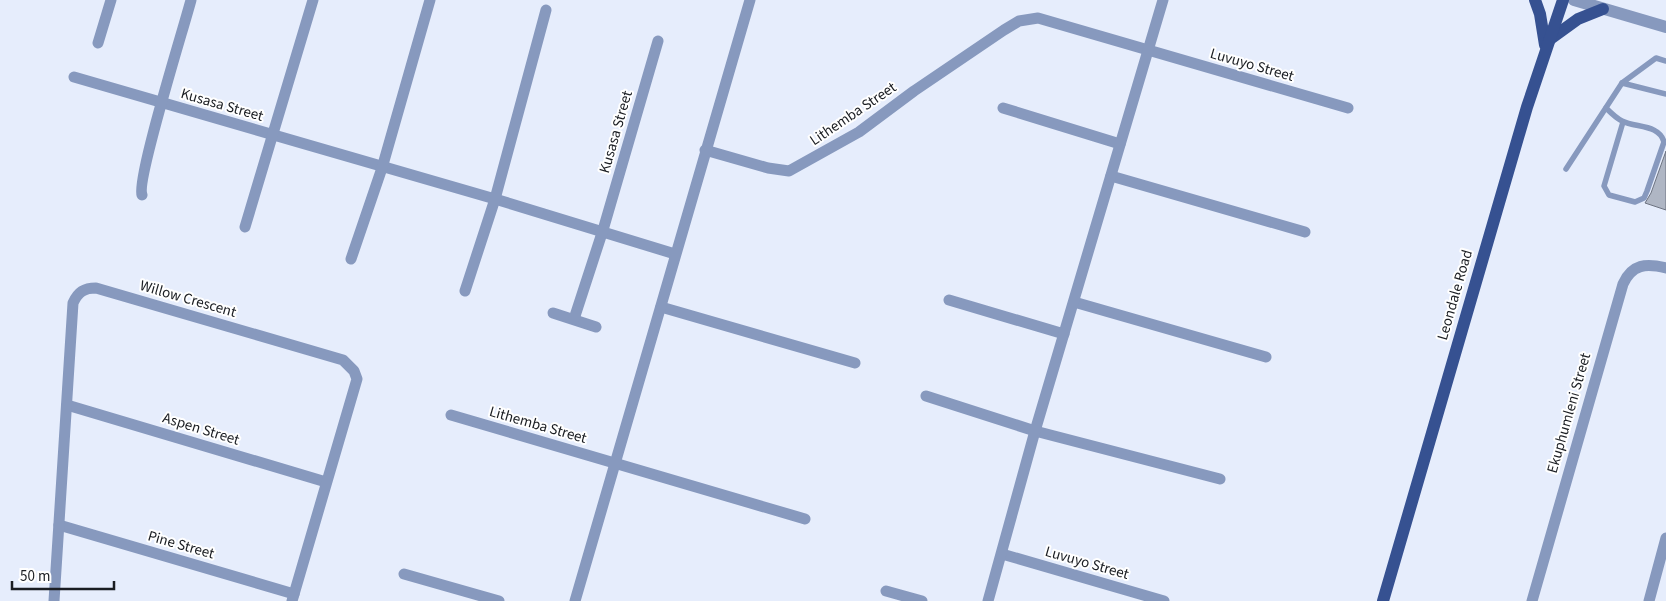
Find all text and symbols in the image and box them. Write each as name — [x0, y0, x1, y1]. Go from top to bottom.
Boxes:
street label: Luvuyo Street — [1208, 43, 1296, 87]
street label: Lithemba Street — [806, 77, 900, 151]
street label: Kusasa Street — [178, 83, 266, 127]
street label: Kusasa Street — [594, 88, 638, 176]
street label: Leondale Road — [1432, 247, 1478, 343]
street label: Willow Crescent — [137, 275, 239, 323]
street label: Ekuphumleni Street — [1542, 350, 1596, 476]
street label: Lithemba Street — [487, 401, 589, 449]
street label: Aspen Street — [160, 407, 242, 451]
street label: Pine Street — [145, 525, 217, 565]
street label: Luvuyo Street — [1043, 541, 1131, 585]
scale bar — [12, 558, 115, 590]
text: 50 m — [20, 566, 50, 587]

